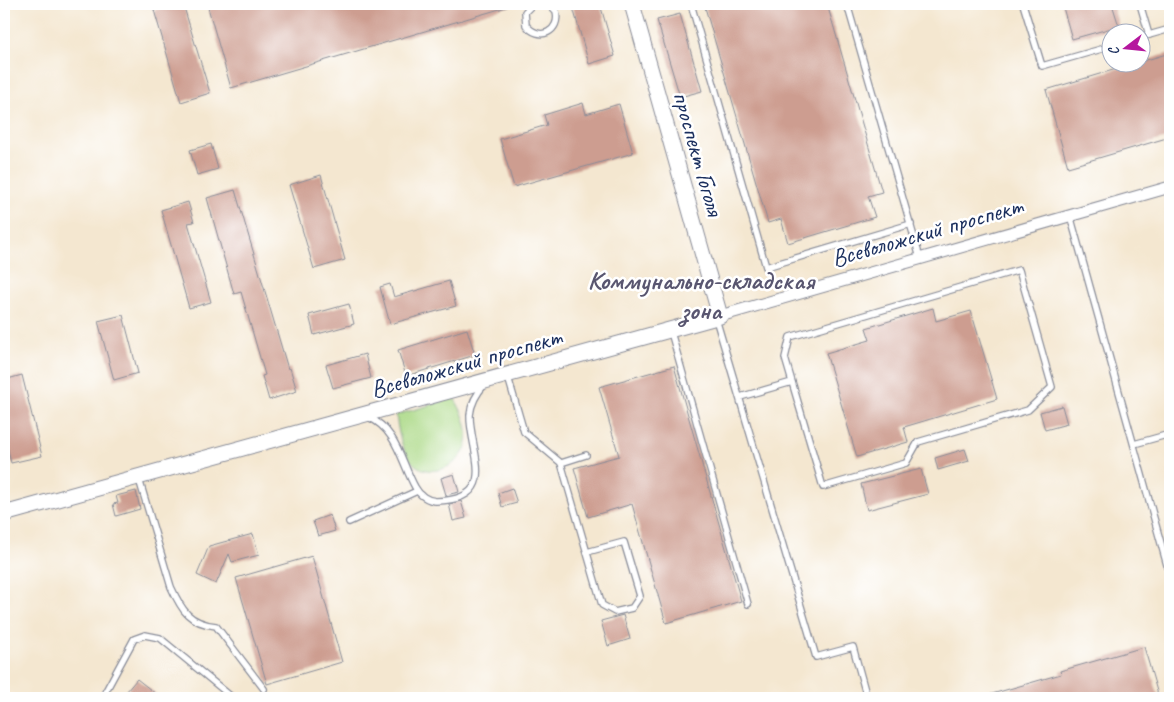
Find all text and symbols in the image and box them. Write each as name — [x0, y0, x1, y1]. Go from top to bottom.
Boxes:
north arrow — [1102, 22, 1152, 72]
text: С — [1104, 44, 1123, 57]
street label: проспект Гоголя — [665, 87, 732, 221]
street label: Всеволожский проспект — [828, 189, 1028, 275]
district label: Коммунально-складская зона — [588, 264, 816, 327]
street label: Всеволожский проспект — [367, 320, 567, 406]

